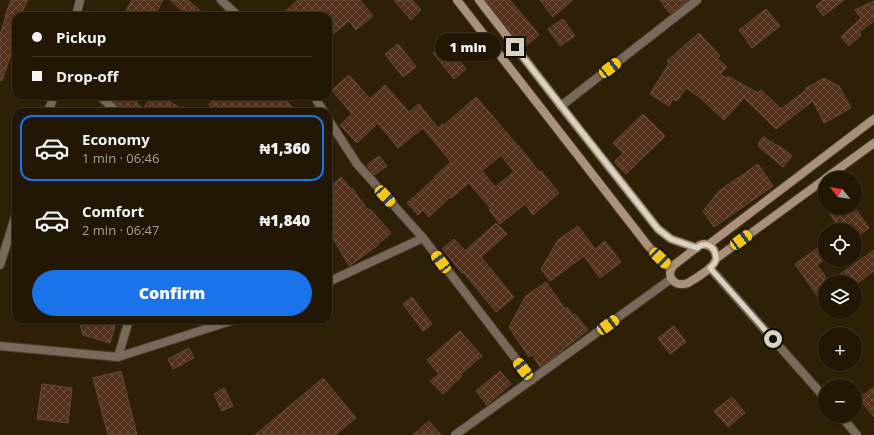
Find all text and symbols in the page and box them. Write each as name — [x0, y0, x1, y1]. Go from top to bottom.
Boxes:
text: Pickup — [56, 27, 106, 47]
callout: 1 min — [435, 33, 501, 61]
text: 1 min — [450, 38, 486, 56]
route end — [506, 38, 524, 56]
car — [597, 56, 623, 80]
text: Drop-off — [56, 66, 118, 86]
text: Economy — [82, 129, 150, 149]
icon: car — [34, 130, 70, 166]
text: ₦1,360 — [259, 138, 310, 158]
text: 1 min · 06:46 — [82, 149, 159, 167]
north arrow — [818, 171, 862, 215]
map controls — [818, 171, 862, 423]
car — [373, 183, 397, 209]
text: Comfort — [82, 201, 144, 221]
icon: car — [34, 202, 70, 238]
text: ₦1,840 — [259, 210, 310, 230]
text: 2 min · 06:47 — [82, 221, 159, 239]
button: locate — [818, 223, 862, 267]
car — [728, 228, 754, 252]
car — [647, 245, 673, 271]
car — [429, 249, 453, 275]
button: Confirm — [32, 270, 312, 316]
button: layers — [818, 275, 862, 319]
car — [595, 313, 621, 337]
button: + — [818, 327, 862, 371]
route start — [764, 330, 782, 348]
car — [511, 356, 535, 382]
button: − — [818, 379, 862, 423]

